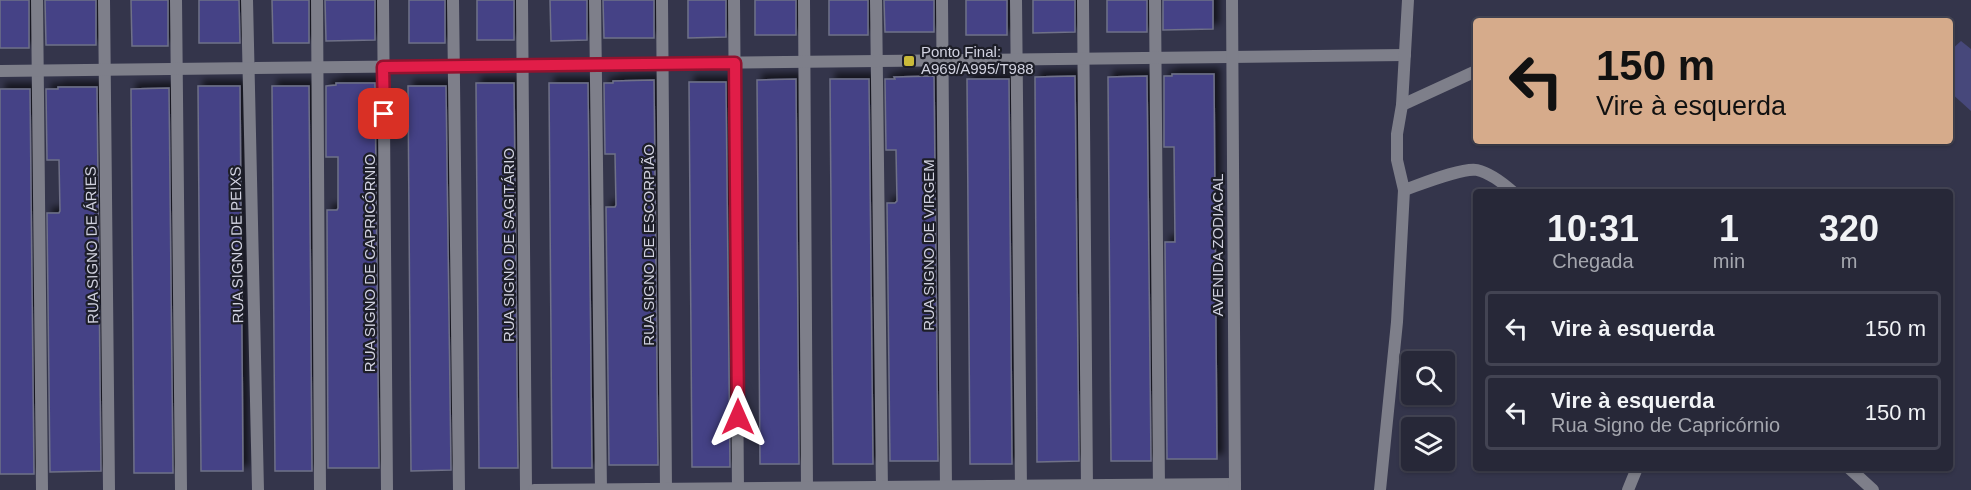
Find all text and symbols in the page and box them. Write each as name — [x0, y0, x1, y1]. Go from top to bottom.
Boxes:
icon: left — [1497, 42, 1575, 120]
text: 150 m — [1596, 42, 1715, 89]
place label: Ponto Final: A969/A995/T988 — [921, 43, 1034, 77]
marker: Ponto Final: A969/A995/T988 — [902, 54, 916, 68]
pin — [358, 88, 409, 139]
text: Vire à esquerda — [1596, 91, 1786, 121]
icon: arrive — [367, 97, 400, 130]
street label: RUA SIGNO DE ESCORPIÃO — [640, 144, 657, 346]
street label: RUA SIGNO DE SAGITÁRIO — [500, 148, 517, 342]
street label: RUA SIGNO DE CAPRICÓRNIO — [361, 154, 378, 372]
street label: RUA SIGNO DE VIRGEM — [920, 159, 937, 331]
street label: RUA SIGNO DE ÁRIES — [82, 166, 101, 324]
street label: RUA SIGNO DE PEIXS — [227, 167, 246, 324]
street label: AVENIDA ZODIACAL — [1209, 173, 1226, 317]
text: 10:31 — [1547, 208, 1639, 249]
text: 1 — [1719, 208, 1739, 249]
text: 320 — [1819, 208, 1879, 249]
text: Chegada — [1552, 250, 1634, 272]
text: min — [1713, 250, 1745, 272]
text: m — [1841, 250, 1857, 272]
icon: left — [1500, 312, 1533, 345]
text: Vire à esquerda — [1551, 316, 1714, 341]
text: 150 m — [1865, 316, 1926, 341]
map controls — [1401, 351, 1455, 471]
button: search — [1401, 351, 1455, 405]
position arrow — [706, 385, 770, 449]
text: Vire à esquerda — [1551, 388, 1714, 413]
icon: left — [1500, 396, 1533, 429]
text: 150 m — [1865, 400, 1926, 425]
text: Rua Signo de Capricórnio — [1551, 414, 1780, 436]
button: layers — [1401, 417, 1455, 471]

